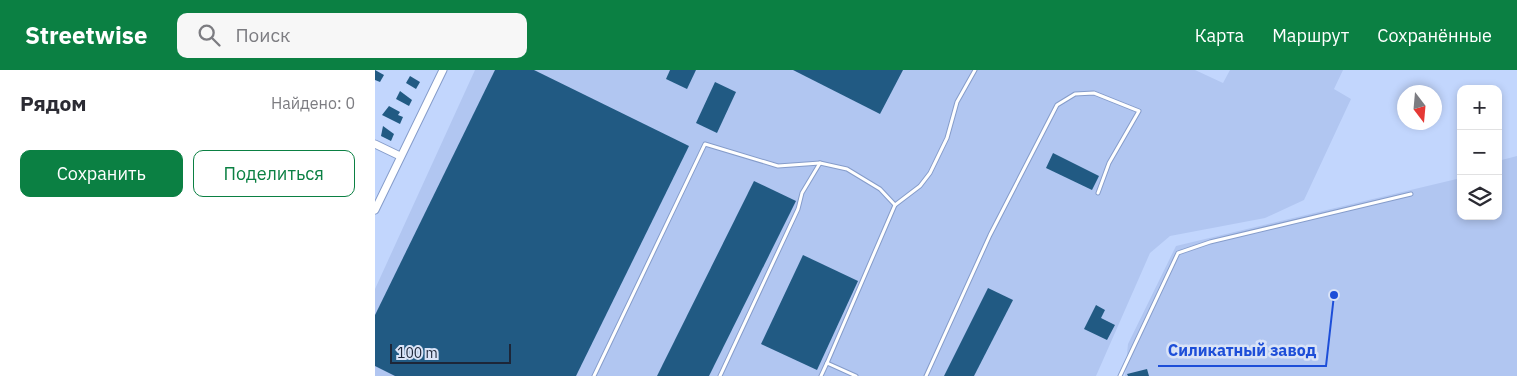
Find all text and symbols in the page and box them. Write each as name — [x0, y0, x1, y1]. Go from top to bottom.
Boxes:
search box — [177, 13, 527, 58]
text: Streetwise — [25, 19, 147, 51]
icon: search — [195, 21, 223, 49]
text: Поиск — [235, 23, 290, 47]
text: Карта — [1195, 24, 1244, 47]
text: Маршрут — [1272, 24, 1349, 47]
text: Сохранённые — [1377, 24, 1492, 47]
north arrow — [1397, 85, 1442, 130]
map controls — [1457, 85, 1502, 220]
button: + — [1457, 85, 1502, 130]
text: Рядом — [20, 89, 87, 117]
text: Найдено: 0 — [271, 93, 355, 113]
button: − — [1457, 130, 1502, 175]
button: Сохранить — [20, 150, 183, 197]
button: Поделиться — [193, 150, 355, 197]
button: layers — [1457, 175, 1502, 220]
callout: Силикатный завод — [1158, 335, 1326, 366]
text: Силикатный завод — [1168, 340, 1317, 360]
scale bar — [390, 341, 511, 364]
text: 100 m — [397, 344, 438, 362]

